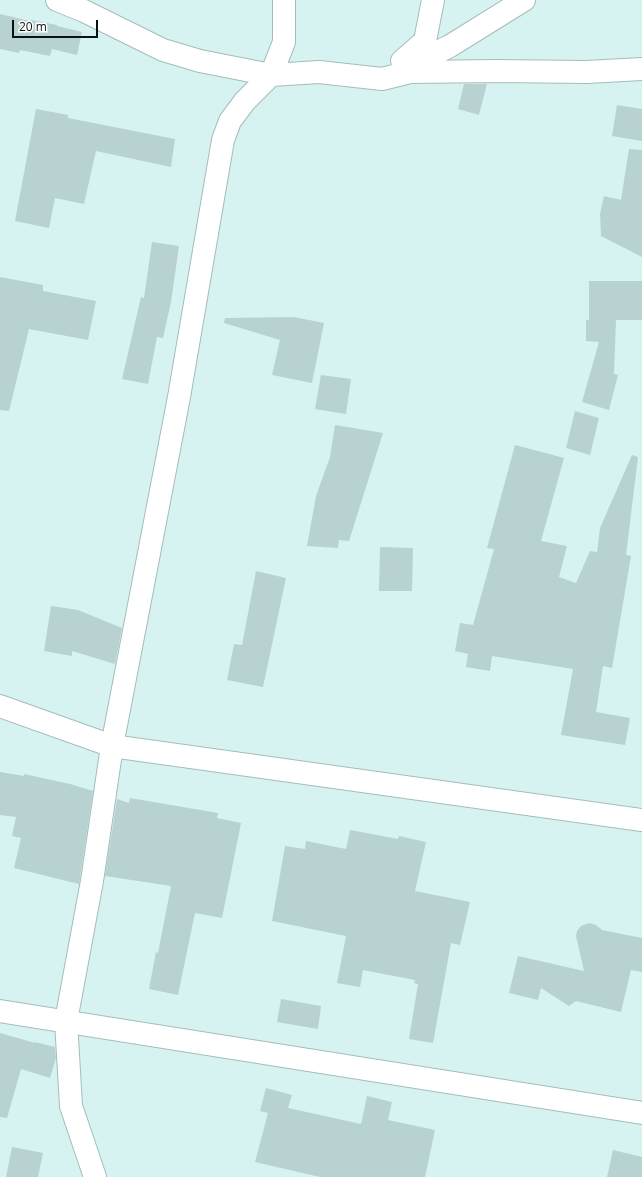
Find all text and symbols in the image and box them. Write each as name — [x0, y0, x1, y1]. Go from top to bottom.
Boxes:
scale bar — [14, 12, 100, 38]
text: 20 m — [19, 18, 47, 35]

